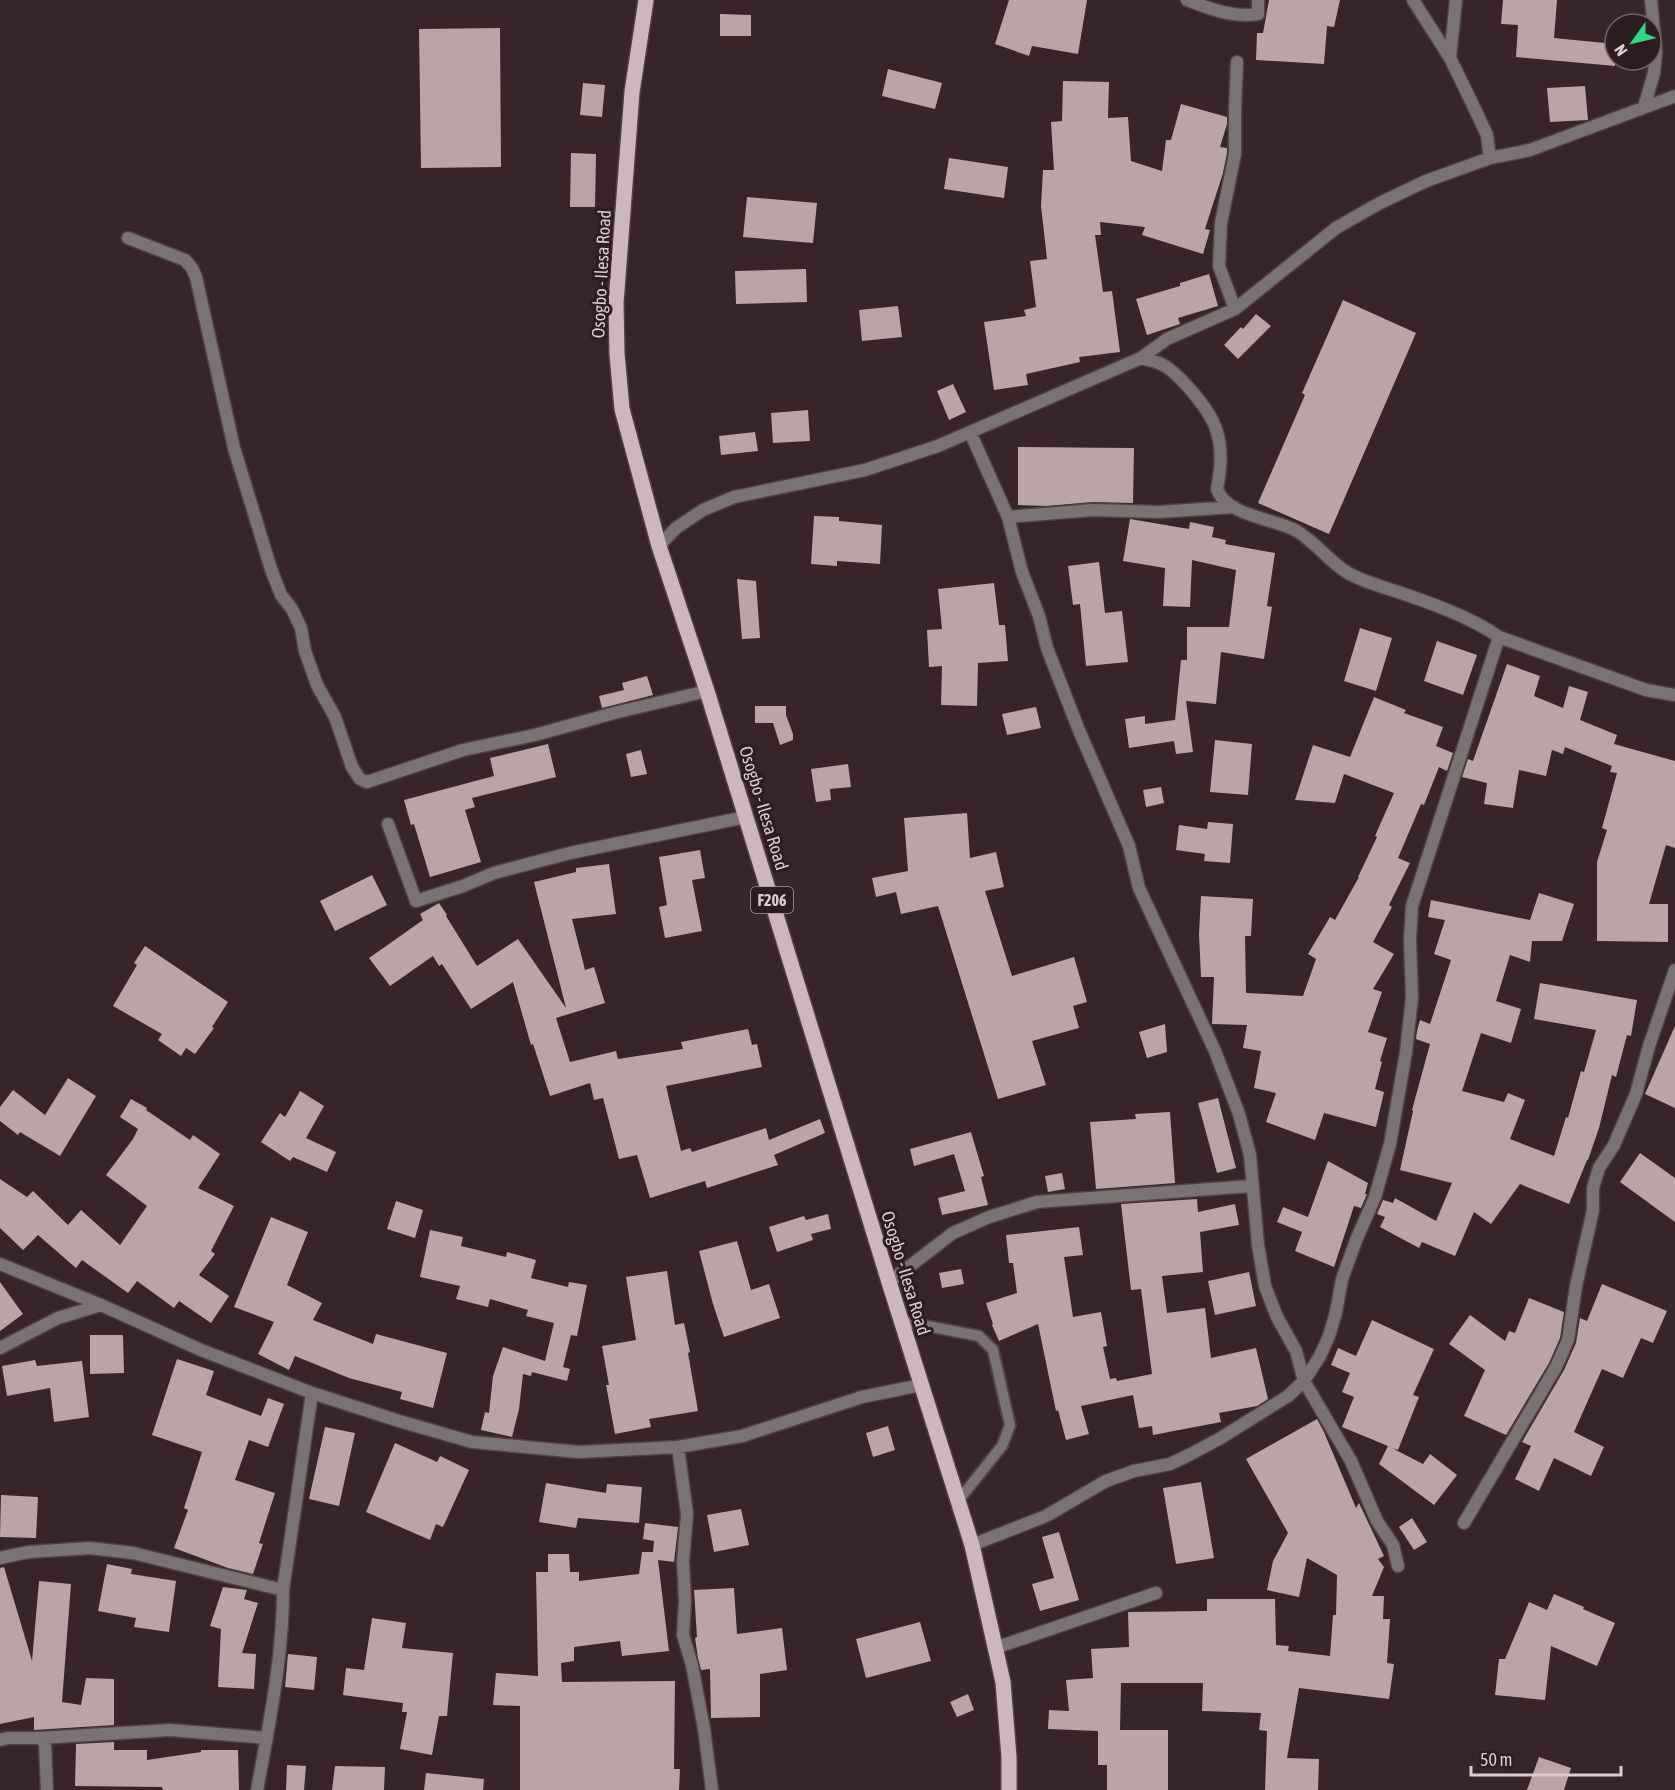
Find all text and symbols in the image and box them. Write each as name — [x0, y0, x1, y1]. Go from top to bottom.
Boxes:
north arrow — [1603, 12, 1663, 72]
text: N — [1610, 41, 1631, 59]
street label: Osogbo - Ilesa Road — [587, 209, 615, 339]
street label: Osogbo - Ilesa Road — [735, 744, 793, 872]
road number: F206 — [751, 887, 793, 913]
street label: Osogbo - Ilesa Road — [877, 1209, 935, 1337]
scale bar — [1471, 1739, 1621, 1777]
text: 50 m — [1480, 1749, 1512, 1770]

